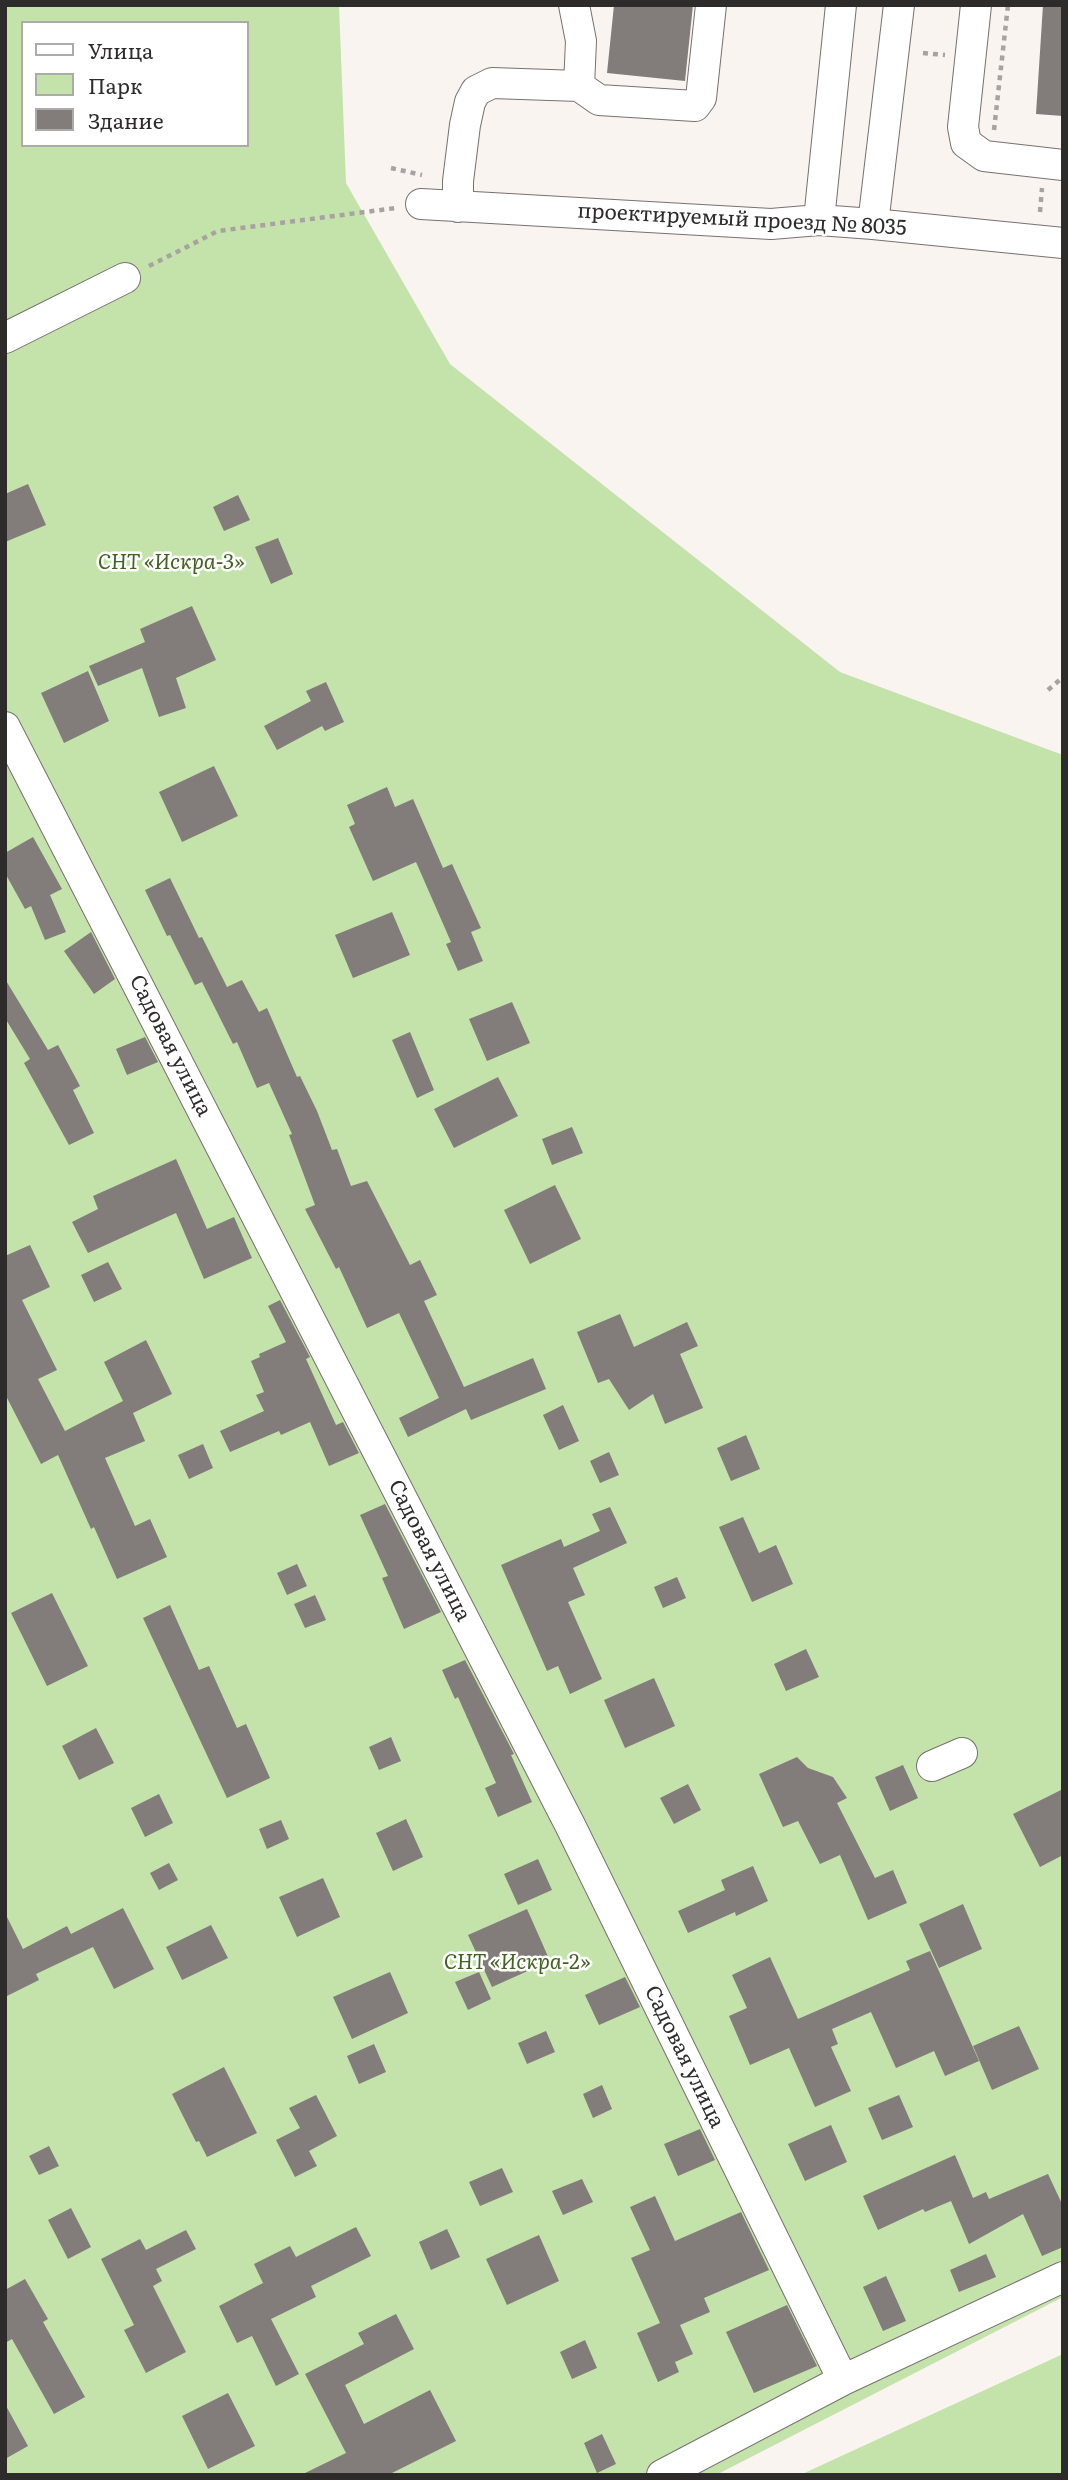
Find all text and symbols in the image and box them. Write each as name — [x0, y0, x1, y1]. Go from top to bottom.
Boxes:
legend — [21, 21, 248, 147]
text: Улица — [88, 34, 153, 65]
text: Парк — [88, 69, 142, 100]
text: Здание — [88, 104, 164, 135]
street label: проектируемый проезд № 8035 — [577, 199, 907, 241]
park label: СНТ «Искра-3» — [98, 550, 244, 576]
street label: Садовая улица — [124, 971, 216, 1121]
street label: Садовая улица — [383, 1476, 475, 1626]
park label: СНТ «Искра-2» — [444, 1950, 590, 1976]
street label: Садовая улица — [639, 1982, 729, 2132]

